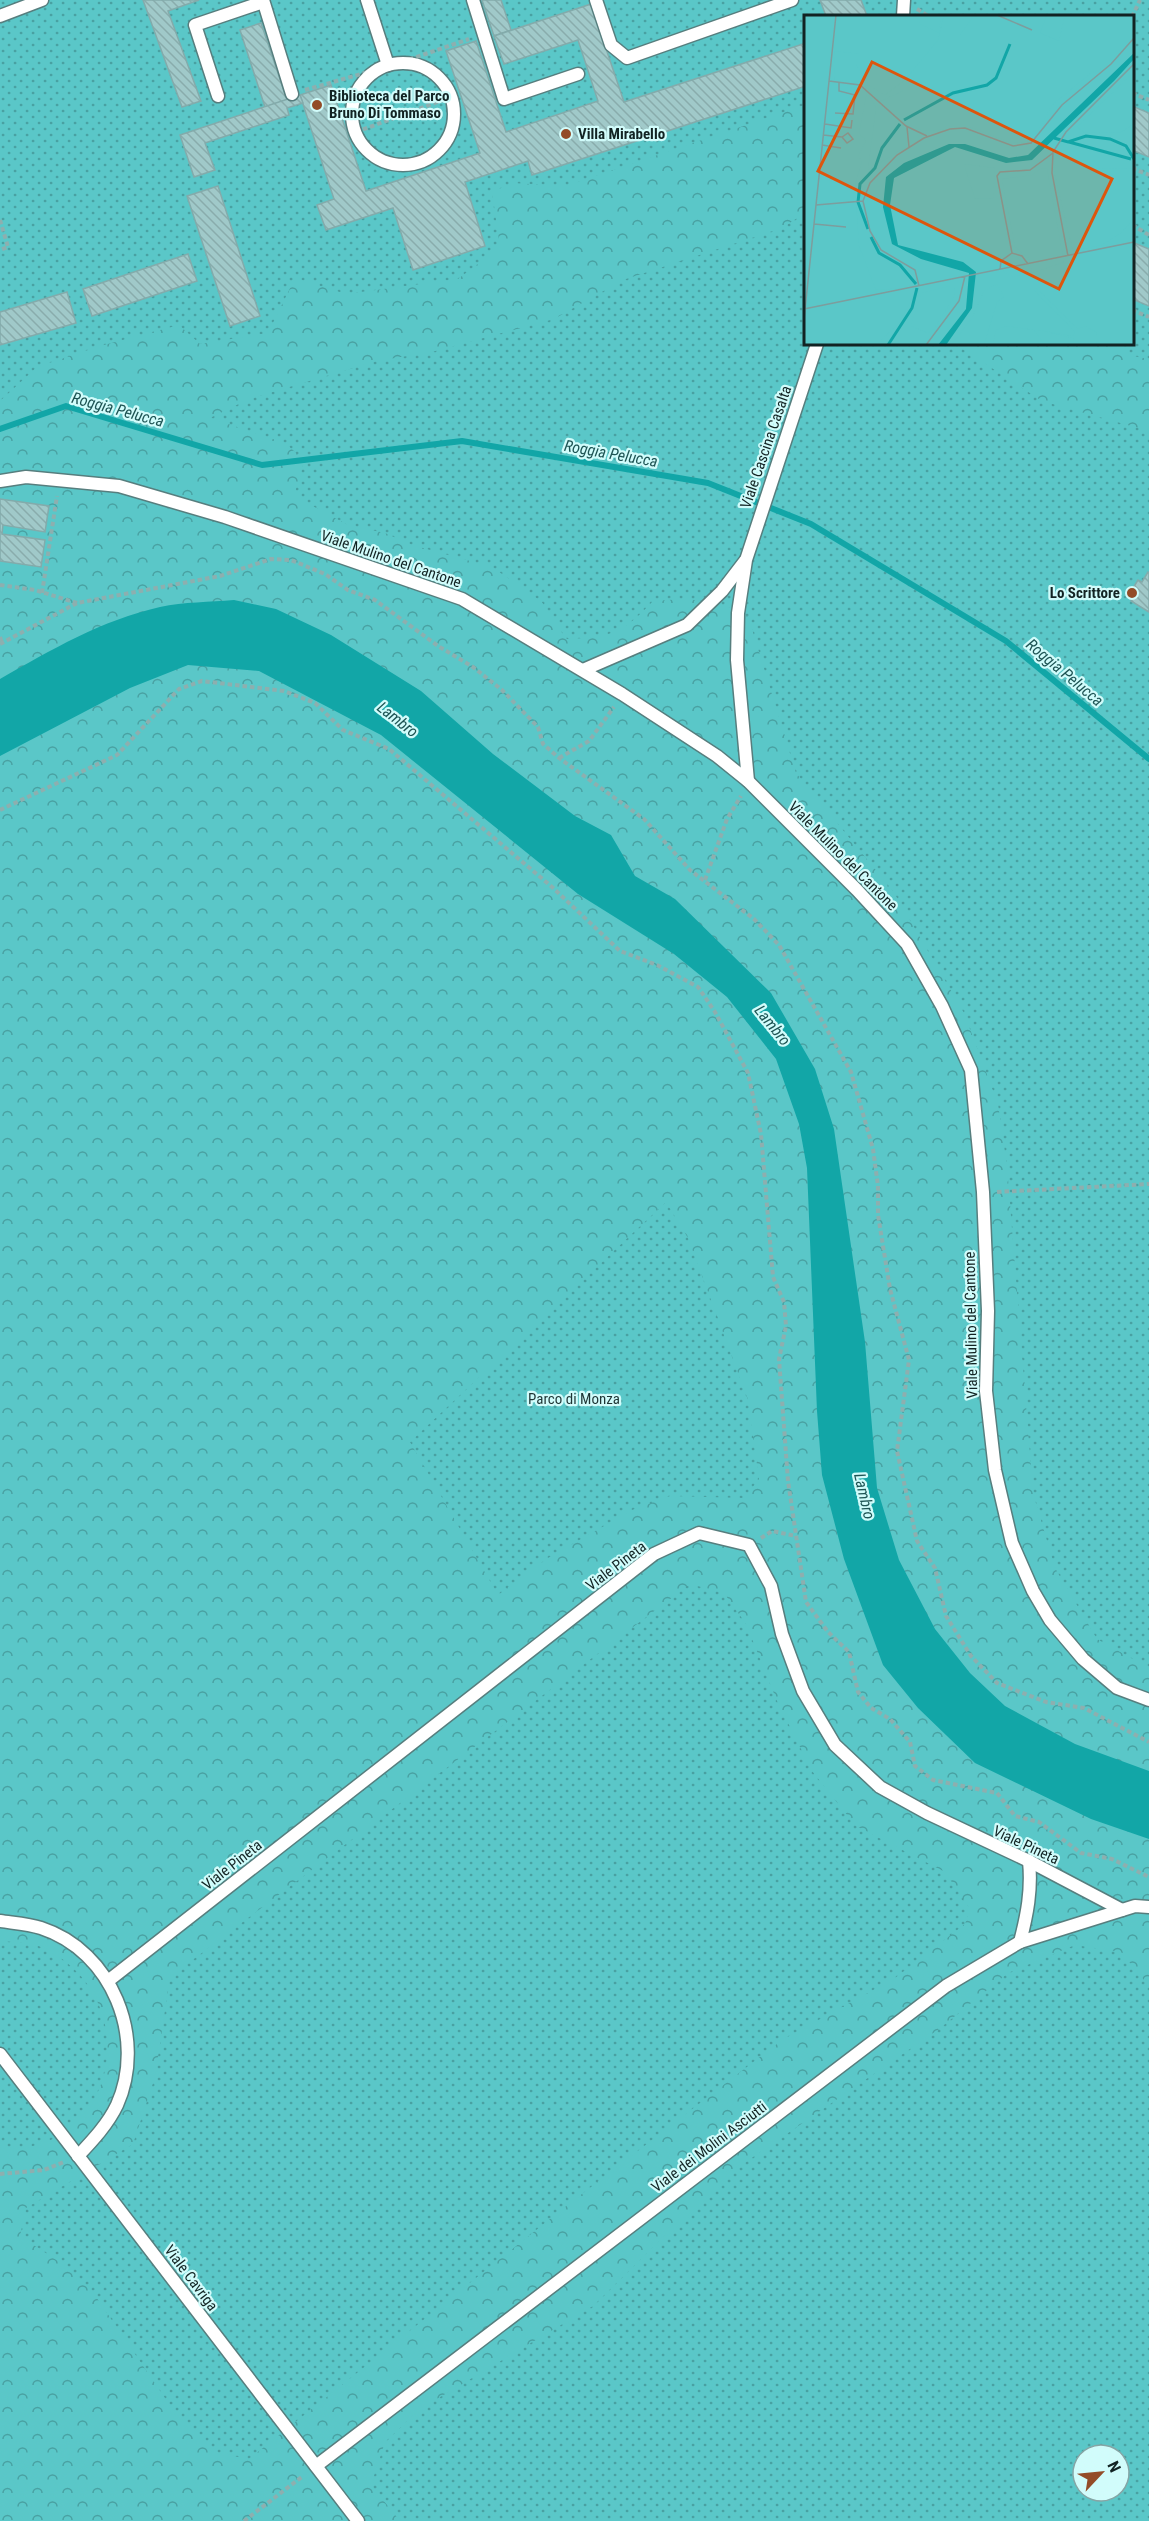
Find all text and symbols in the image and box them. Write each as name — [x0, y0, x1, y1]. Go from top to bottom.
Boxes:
inset map — [804, 15, 1134, 345]
place label: Biblioteca del Parco Bruno Di Tommaso — [329, 87, 449, 122]
marker: Biblioteca del Parco Bruno Di Tommaso — [310, 98, 324, 112]
place label: Villa Mirabello — [578, 125, 665, 143]
marker: Villa Mirabello — [559, 127, 573, 141]
street label: Viale Cascina Casalta — [737, 383, 795, 511]
water label: Roggia Pelucca — [70, 388, 166, 431]
water label: Roggia Pelucca — [563, 436, 659, 471]
street label: Viale Mulino del Cantone — [319, 527, 463, 591]
place label: Lo Scrittore — [1050, 584, 1120, 602]
marker: Lo Scrittore — [1125, 586, 1139, 600]
water label: Roggia Pelucca — [1022, 635, 1107, 710]
water label: Lambro — [374, 698, 422, 741]
street label: Viale Mulino del Cantone — [785, 798, 901, 914]
water label: Lambro — [751, 1001, 795, 1050]
street label: Viale Mulino del Cantone — [961, 1251, 981, 1399]
park label: Parco di Monza — [528, 1390, 620, 1408]
water label: Lambro — [850, 1471, 879, 1521]
street label: Viale Pineta — [582, 1538, 650, 1594]
street label: Viale Pineta — [990, 1822, 1062, 1868]
street label: Viale Pineta — [199, 1836, 265, 1894]
street label: Viale dei Molini Asciutti — [648, 2098, 770, 2196]
street label: Viale Cavriga — [160, 2242, 222, 2314]
north arrow — [1071, 2443, 1131, 2503]
text: N — [1103, 2458, 1125, 2475]

